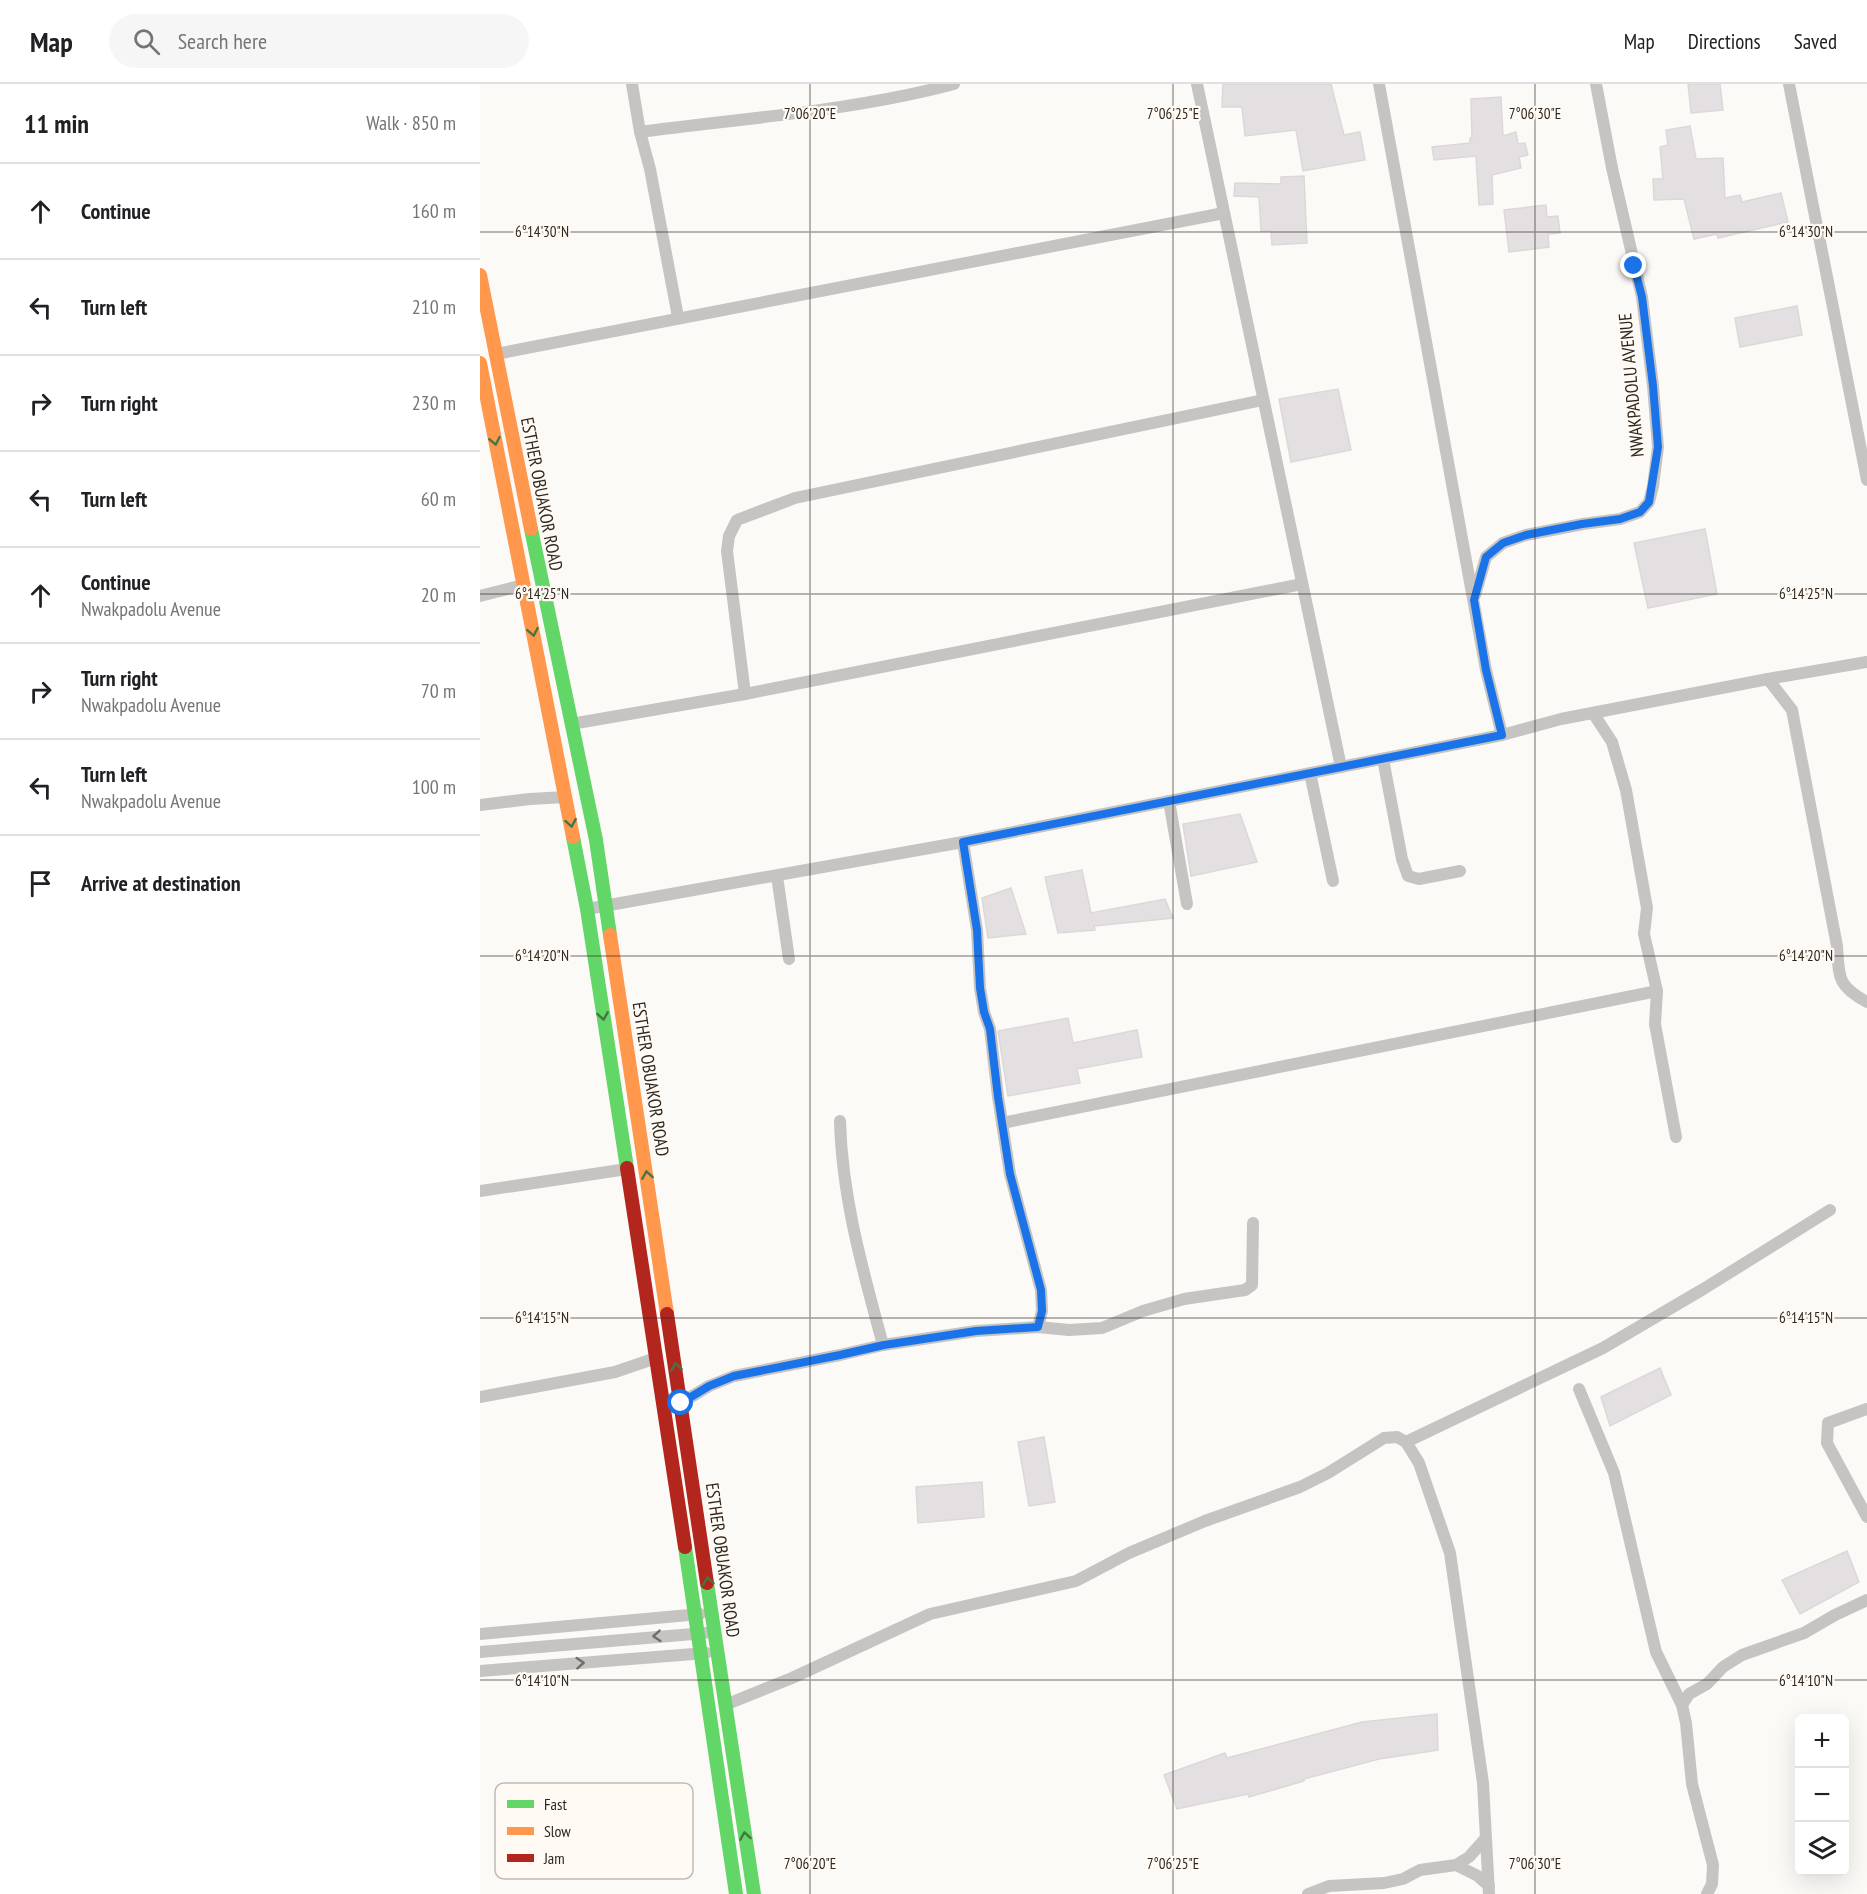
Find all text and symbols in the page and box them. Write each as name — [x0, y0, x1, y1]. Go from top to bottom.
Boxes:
search box — [109, 14, 529, 68]
text: Map — [30, 23, 73, 60]
icon: search — [130, 25, 163, 58]
text: Search here — [178, 27, 267, 55]
text: Map — [1624, 28, 1655, 55]
text: Directions — [1688, 28, 1761, 55]
text: Saved — [1794, 28, 1837, 55]
text: 7°06'20"E — [784, 104, 836, 123]
text: 7°06'25"E — [1147, 104, 1199, 123]
text: 7°06'30"E — [1509, 104, 1561, 123]
text: 11 min — [24, 107, 89, 140]
text: Walk · 850 m — [366, 110, 456, 136]
icon: ahead — [24, 195, 57, 228]
text: Continue — [81, 197, 151, 225]
text: 160 m — [412, 198, 456, 224]
text: 6°14'30"N — [515, 222, 569, 241]
text: 6°14'30"N — [1779, 222, 1833, 241]
route end — [1620, 252, 1646, 278]
icon: left — [24, 291, 57, 324]
text: Turn left — [81, 293, 147, 321]
text: 210 m — [412, 294, 456, 320]
street label: NWAKPADOLU AVENUE — [1613, 312, 1649, 458]
icon: right — [24, 387, 57, 420]
text: Turn right — [81, 389, 158, 417]
text: 230 m — [412, 390, 456, 416]
street label: ESTHER OBUAKOR ROAD — [516, 415, 568, 573]
one-way arrow — [488, 435, 501, 445]
icon: left — [24, 483, 57, 516]
text: Turn left — [81, 485, 147, 513]
text: 60 m — [421, 486, 456, 512]
text: Continue — [81, 568, 151, 596]
icon: ahead — [24, 579, 57, 612]
text: 20 m — [421, 582, 456, 608]
text: 6°14'25"N — [515, 584, 569, 603]
text: 6°14'25"N — [1779, 584, 1833, 603]
text: Nwakpadolu Avenue — [81, 596, 221, 622]
one-way arrow — [526, 627, 539, 637]
text: Turn right — [81, 664, 158, 692]
icon: right — [24, 675, 57, 708]
text: 70 m — [421, 678, 456, 704]
text: Nwakpadolu Avenue — [81, 692, 221, 718]
text: Turn left — [81, 760, 147, 788]
icon: left — [24, 771, 57, 804]
text: 100 m — [412, 774, 456, 800]
text: Nwakpadolu Avenue — [81, 788, 221, 814]
one-way arrow — [564, 818, 577, 828]
icon: arrive — [24, 867, 57, 900]
text: Arrive at destination — [81, 869, 241, 897]
text: 6°14'20"N — [515, 946, 569, 965]
text: 6°14'20"N — [1779, 946, 1833, 965]
street label: ESTHER OBUAKOR ROAD — [627, 1000, 675, 1158]
one-way arrow — [597, 1011, 609, 1020]
one-way arrow — [641, 1170, 654, 1180]
text: 6°14'15"N — [515, 1308, 569, 1327]
text: 6°14'15"N — [1779, 1308, 1833, 1327]
one-way arrow — [671, 1363, 683, 1372]
route start — [667, 1389, 693, 1415]
street label: ESTHER OBUAKOR ROAD — [701, 1481, 745, 1639]
one-way arrow — [703, 1576, 715, 1586]
one-way arrow — [653, 1630, 662, 1643]
one-way arrow — [576, 1656, 585, 1669]
text: 6°14'10"N — [515, 1671, 569, 1690]
text: 6°14'10"N — [1779, 1671, 1833, 1690]
map controls — [1795, 1714, 1849, 1876]
button: + — [1795, 1714, 1849, 1768]
button: − — [1795, 1768, 1849, 1822]
legend — [495, 1783, 693, 1879]
text: Fast — [544, 1794, 567, 1814]
text: Slow — [544, 1821, 571, 1841]
button: layers — [1795, 1822, 1849, 1876]
one-way arrow — [740, 1832, 752, 1841]
text: Jam — [543, 1848, 565, 1868]
text: 7°06'20"E — [784, 1854, 836, 1873]
text: 7°06'25"E — [1147, 1854, 1199, 1873]
text: 7°06'30"E — [1509, 1854, 1561, 1873]

